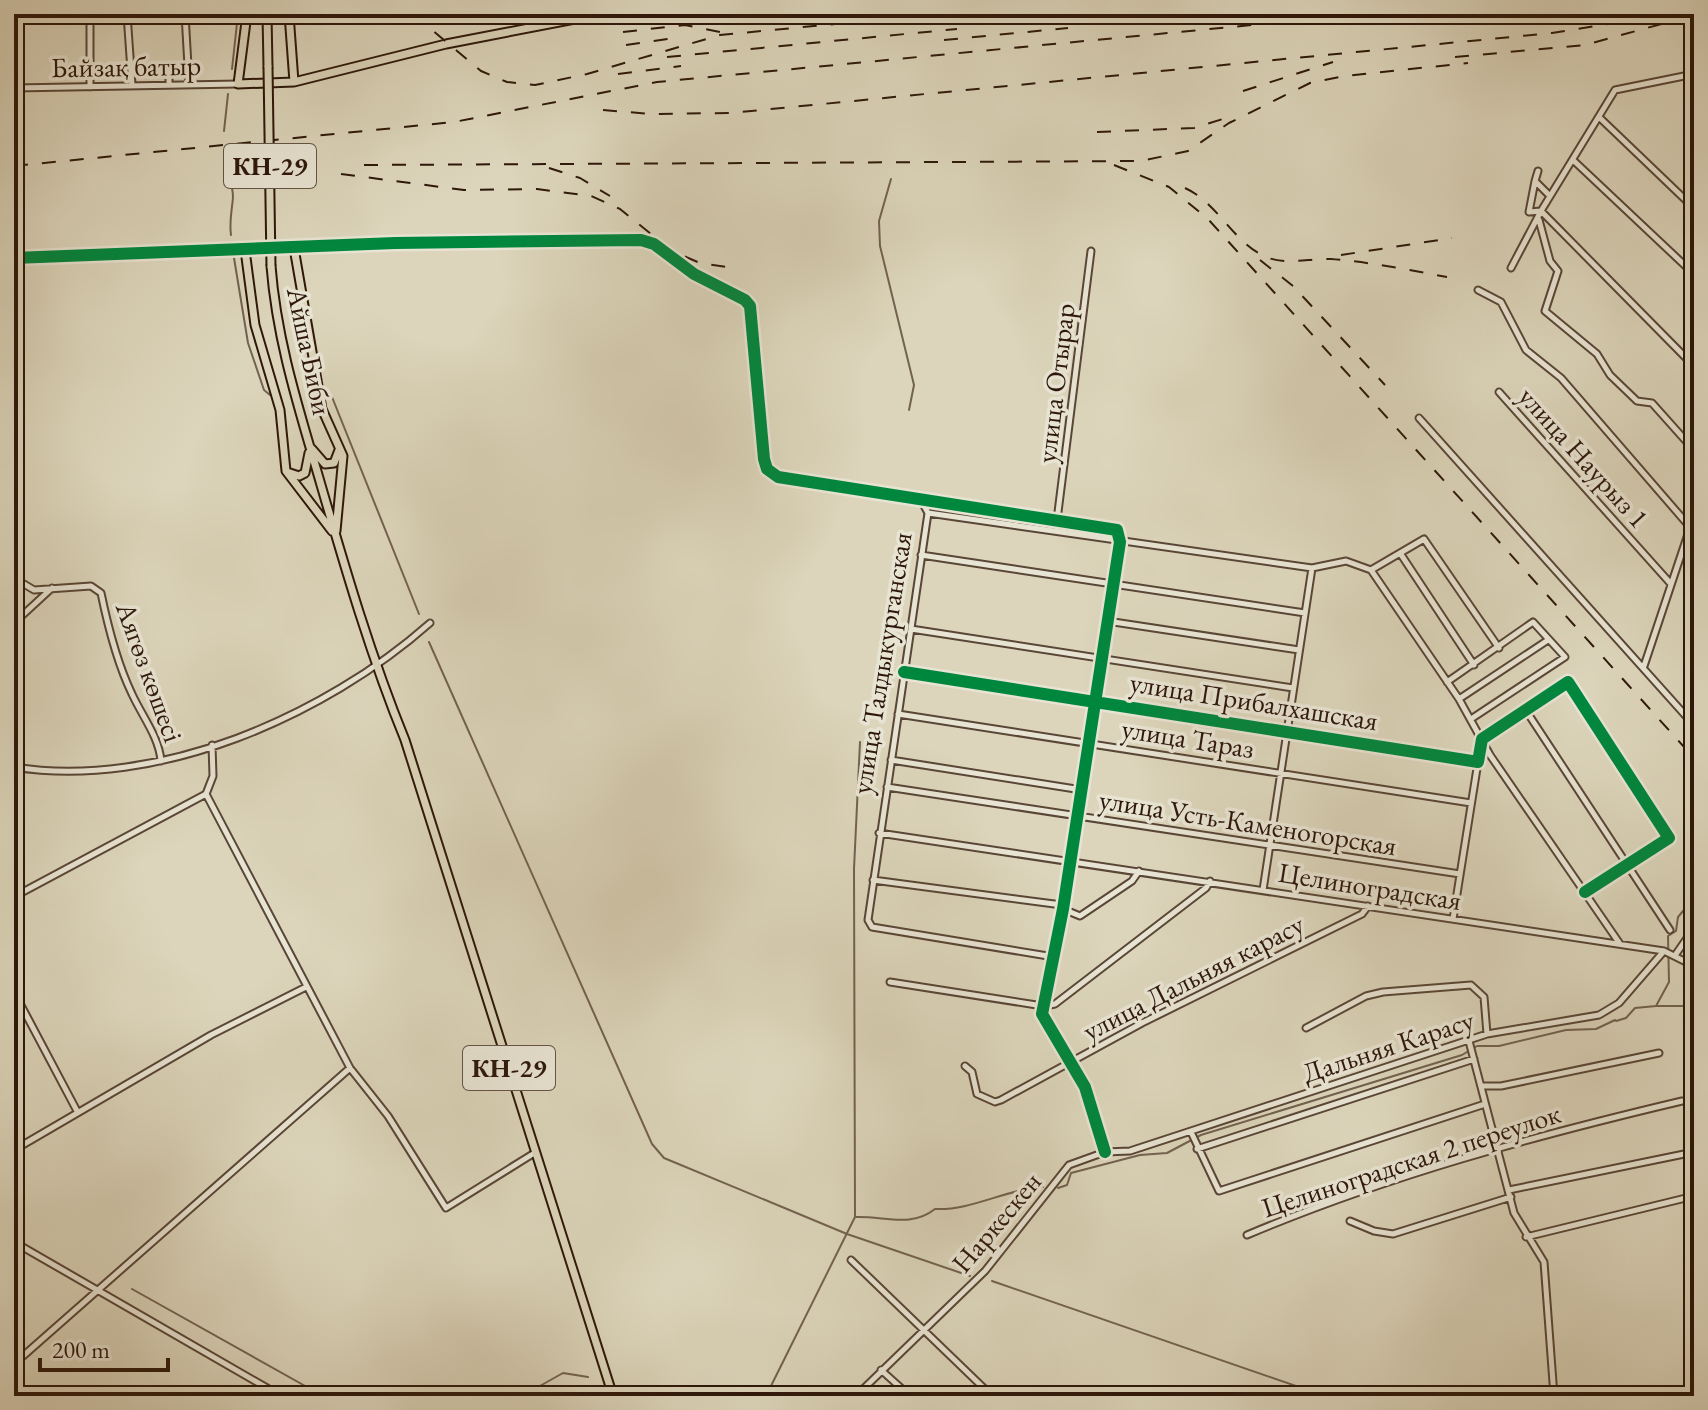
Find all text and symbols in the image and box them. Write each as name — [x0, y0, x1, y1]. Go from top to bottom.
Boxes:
street label: Байзақ батыр — [51, 47, 201, 85]
road number: КН-29 — [224, 144, 316, 188]
street label: Айша Биби — [279, 283, 341, 418]
street label: улица Отырар — [1027, 301, 1083, 465]
street label: улица Наурыз 1 — [1511, 379, 1657, 535]
street label: улица Талдыкурганская — [843, 529, 919, 797]
street label: Аягөз көшесі — [108, 596, 192, 747]
street label: улица Прибалхашская — [1127, 664, 1381, 738]
street label: улица Тараз — [1119, 710, 1257, 766]
street label: улица Усть-Каменогорская — [1097, 781, 1399, 863]
street label: Целиноградская — [1276, 854, 1464, 918]
street label: улица Дальняя карасу — [1076, 905, 1310, 1048]
street label: Дальняя Карасу — [1298, 1001, 1479, 1091]
road number: КН-29 — [463, 1046, 555, 1090]
street label: Целиноградская 2 переулок — [1257, 1095, 1565, 1225]
street label: Наркескен — [943, 1164, 1049, 1280]
scale bar — [40, 1322, 168, 1372]
text: 200 m — [52, 1334, 110, 1365]

